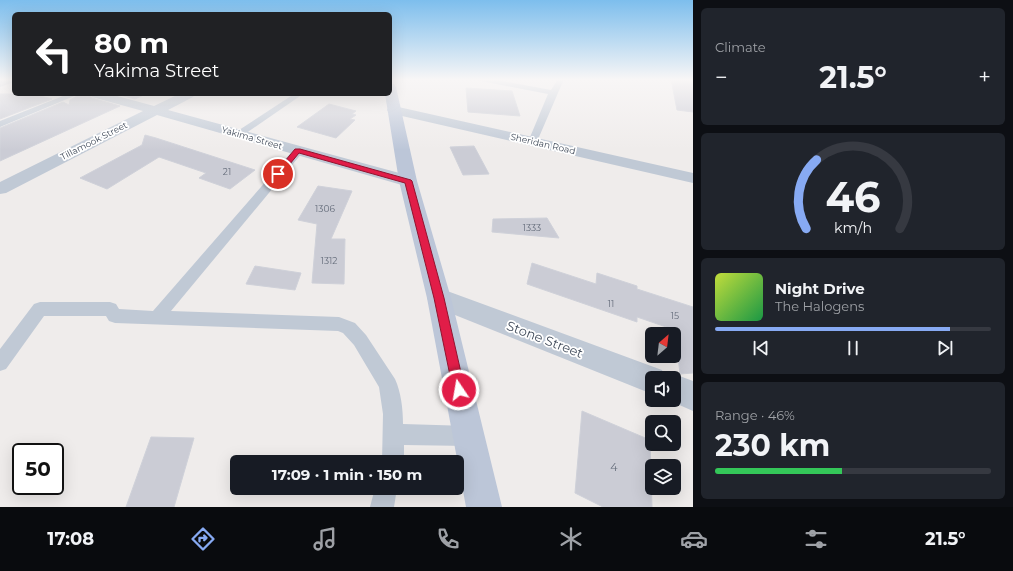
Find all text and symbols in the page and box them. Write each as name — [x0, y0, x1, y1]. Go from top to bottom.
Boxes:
text: 80 m — [94, 26, 169, 60]
icon: left — [28, 28, 80, 80]
text: Climate — [715, 39, 766, 55]
text: 21.5° — [819, 59, 887, 96]
text: Yakima Street — [94, 60, 219, 82]
text: − — [715, 64, 728, 91]
text: + — [978, 64, 991, 91]
street label: Tillamook Street — [59, 119, 129, 162]
street label: Yakima Street — [220, 124, 284, 152]
street label: Sheridan Road — [510, 131, 577, 156]
pin — [261, 157, 295, 191]
icon: arrive — [267, 163, 289, 185]
house number: 21 — [223, 166, 231, 177]
text: 46 — [825, 172, 881, 222]
house number: 1306 — [315, 203, 335, 214]
text: km/h — [834, 219, 872, 237]
house number: 1333 — [523, 222, 541, 233]
house number: 1312 — [321, 255, 337, 266]
text: Night Drive — [775, 279, 865, 298]
house number: 11 — [608, 298, 614, 309]
text: The Halogens — [775, 298, 864, 314]
house number: 15 — [671, 310, 679, 321]
street label: Stone Street — [505, 317, 585, 361]
north arrow — [645, 327, 681, 363]
map controls — [645, 327, 681, 495]
icon: previous — [750, 337, 772, 359]
icon: pause — [842, 337, 864, 359]
icon: next — [934, 337, 956, 359]
position arrow — [438, 369, 480, 411]
button: sound — [645, 371, 681, 407]
text: Range · 46% — [715, 407, 795, 423]
button: search — [645, 415, 681, 451]
text: 230 km — [715, 427, 830, 464]
speed limit sign: 50 — [12, 443, 64, 495]
button: layers — [645, 459, 681, 495]
house number: 4 — [610, 460, 618, 474]
text: 17:09 · 1 min · 150 m — [272, 465, 422, 484]
icon: directions — [189, 525, 217, 553]
icon: music — [311, 525, 339, 553]
icon: phone — [434, 525, 462, 553]
icon: climate — [557, 525, 585, 553]
icon: car — [680, 525, 708, 553]
icon: filters — [802, 525, 830, 553]
text: 17:08 — [47, 528, 94, 550]
text: 21.5° — [925, 528, 966, 550]

